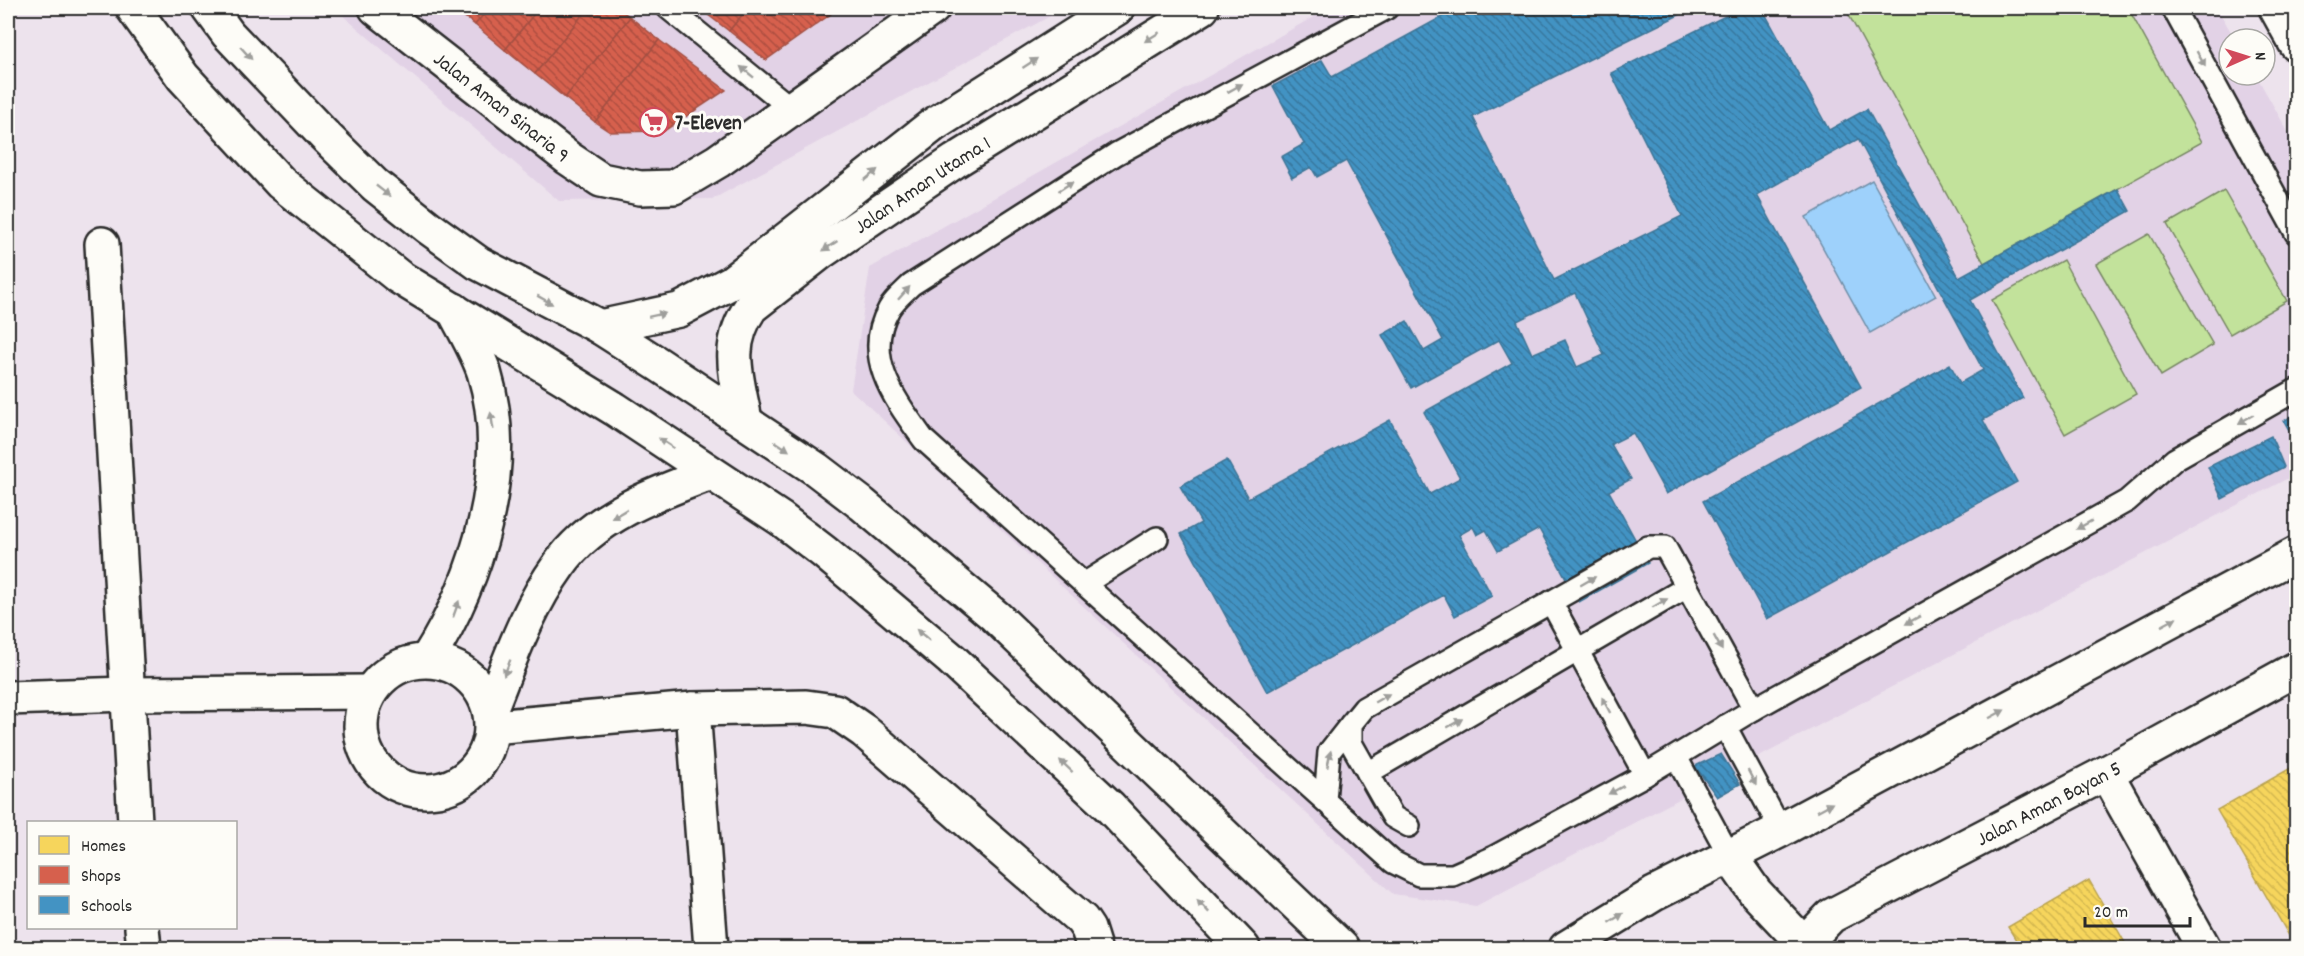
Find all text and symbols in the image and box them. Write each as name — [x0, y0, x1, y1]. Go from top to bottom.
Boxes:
north arrow — [2217, 27, 2277, 87]
one-way arrow — [1144, 32, 1160, 43]
one-way arrow — [239, 45, 252, 60]
street label: Jalan Aman Sinaria 9 — [426, 46, 575, 172]
one-way arrow — [2196, 51, 2206, 68]
text: N — [2248, 52, 2271, 61]
one-way arrow — [1022, 58, 1038, 69]
one-way arrow — [739, 65, 755, 78]
one-way arrow — [1227, 83, 1244, 93]
supermarket icon: 7-Eleven — [638, 106, 670, 138]
place label: 7-Eleven — [675, 110, 742, 140]
street label: Jalan Aman Utama 1 — [849, 130, 998, 243]
one-way arrow — [863, 168, 879, 181]
one-way arrow — [1058, 180, 1074, 191]
one-way arrow — [375, 185, 391, 198]
one-way arrow — [822, 240, 838, 251]
one-way arrow — [897, 286, 910, 301]
one-way arrow — [536, 295, 553, 305]
one-way arrow — [648, 310, 667, 319]
one-way arrow — [487, 411, 496, 430]
one-way arrow — [2237, 414, 2254, 424]
one-way arrow — [658, 438, 674, 449]
one-way arrow — [774, 440, 790, 451]
one-way arrow — [610, 509, 627, 519]
one-way arrow — [2075, 520, 2092, 530]
one-way arrow — [1580, 576, 1597, 586]
one-way arrow — [1651, 599, 1668, 609]
one-way arrow — [451, 600, 461, 618]
one-way arrow — [1904, 615, 1921, 625]
one-way arrow — [2160, 617, 2177, 627]
one-way arrow — [915, 628, 931, 641]
one-way arrow — [1713, 635, 1723, 652]
one-way arrow — [502, 659, 512, 677]
one-way arrow — [1374, 693, 1391, 703]
one-way arrow — [1601, 697, 1611, 714]
one-way arrow — [1989, 709, 2006, 719]
one-way arrow — [1447, 718, 1464, 728]
one-way arrow — [1325, 750, 1335, 768]
street label: Jalan Aman Bayan 5 — [1972, 755, 2128, 856]
one-way arrow — [1060, 760, 1074, 774]
one-way arrow — [1747, 769, 1757, 787]
one-way arrow — [1608, 785, 1625, 795]
one-way arrow — [1817, 802, 1834, 812]
legend — [27, 821, 237, 929]
text: Homes — [81, 835, 126, 860]
text: Shops — [81, 865, 121, 890]
scale bar — [2085, 890, 2190, 928]
text: Schools — [81, 895, 132, 920]
one-way arrow — [1197, 899, 1210, 914]
text: 20 m — [2094, 901, 2128, 926]
one-way arrow — [1608, 912, 1624, 923]

